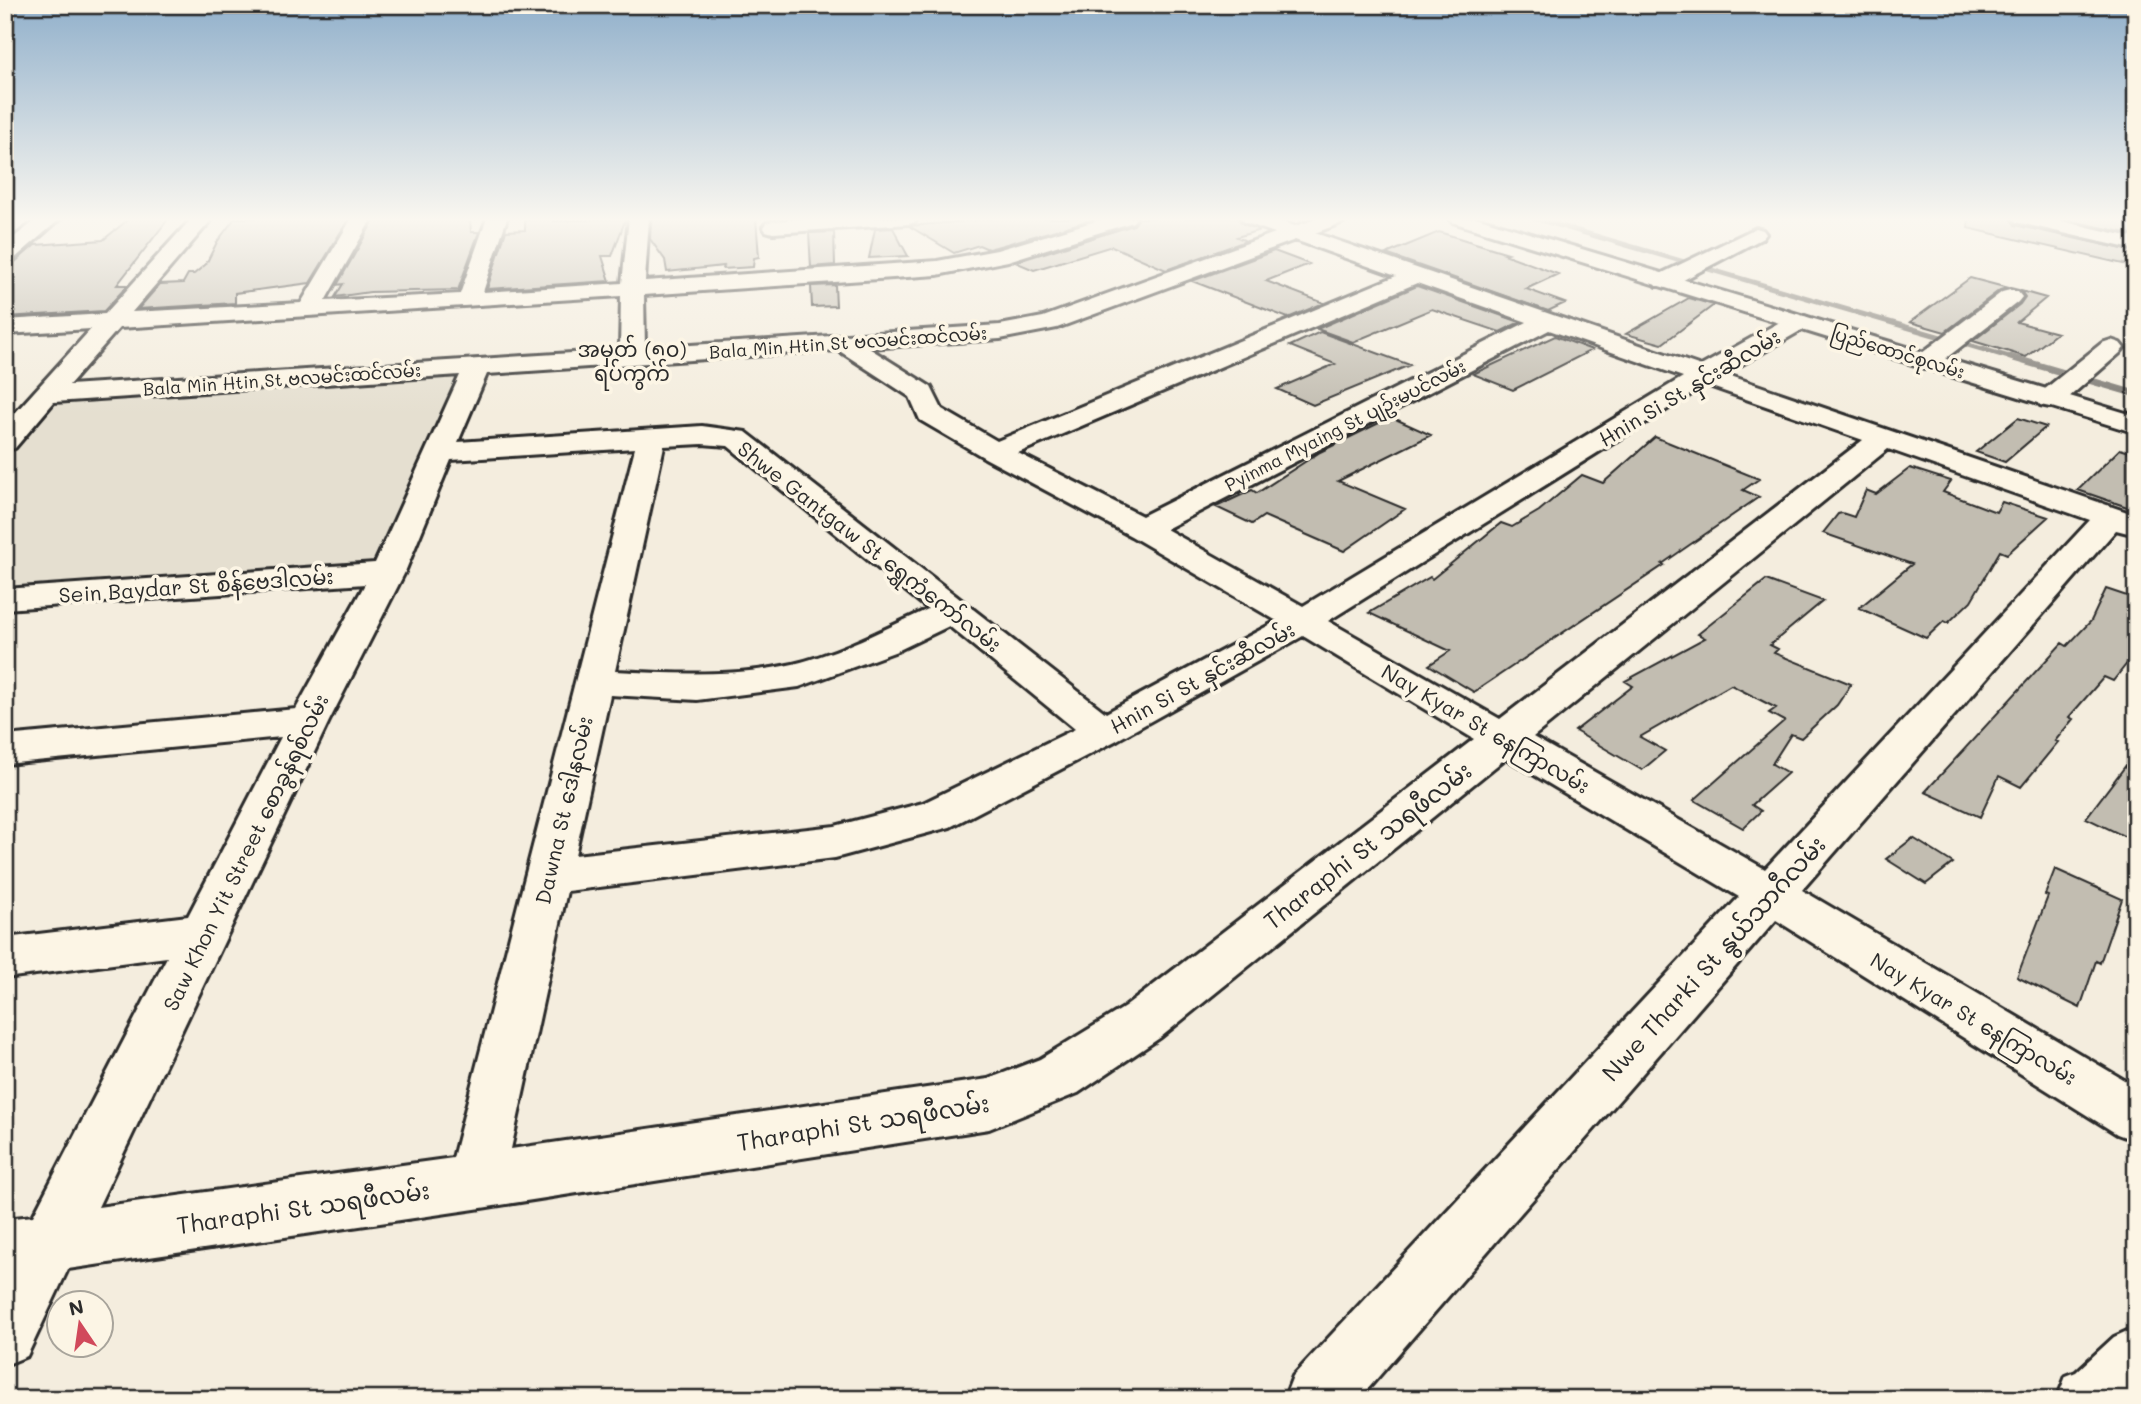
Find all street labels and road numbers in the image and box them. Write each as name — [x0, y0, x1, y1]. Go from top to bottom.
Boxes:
street label: Bala Min Htin St ဗလမင်းထင်လမ်း — [708, 320, 988, 364]
street label: ပြည်ထောင်စုလမ်း — [1827, 320, 1968, 388]
street label: Hnin Si St နှင်းဆီလမ်း — [1593, 321, 1787, 456]
street label: Pyinma Myaing St ပျဥ်းမပင်လမ်း — [1220, 354, 1471, 500]
street label: Bala Min Htin St ဗလမင်းထင်လမ်း — [142, 357, 422, 401]
street label: Shwe Gantgaw St ရွှေကံကော်လမ်း — [730, 434, 1008, 661]
street label: Sein Baydar St စိန်ဗေဒါလမ်း — [58, 561, 335, 613]
street label: Hnin Si St နှင်းဆီလမ်း — [1104, 614, 1302, 743]
street label: Nay Kyar St နေကြာလမ်း — [1375, 656, 1595, 803]
street label: Saw Khon Yit Street စောခွန်ရစ်လမ်း — [155, 689, 338, 1017]
street label: Dawna St ဒေါနလမ်း — [527, 713, 603, 908]
street label: Tharaphi St သရဖီလမ်း — [1257, 754, 1480, 940]
street label: Nwe Tharki St နွယ်သာဂီလမ်း — [1594, 829, 1835, 1090]
street label: Nay Kyar St နေကြာလမ်း — [1863, 945, 2083, 1095]
street label: Tharaphi St သရဖီလမ်း — [734, 1087, 992, 1162]
street label: Tharaphi St သရဖီလမ်း — [174, 1174, 432, 1245]

